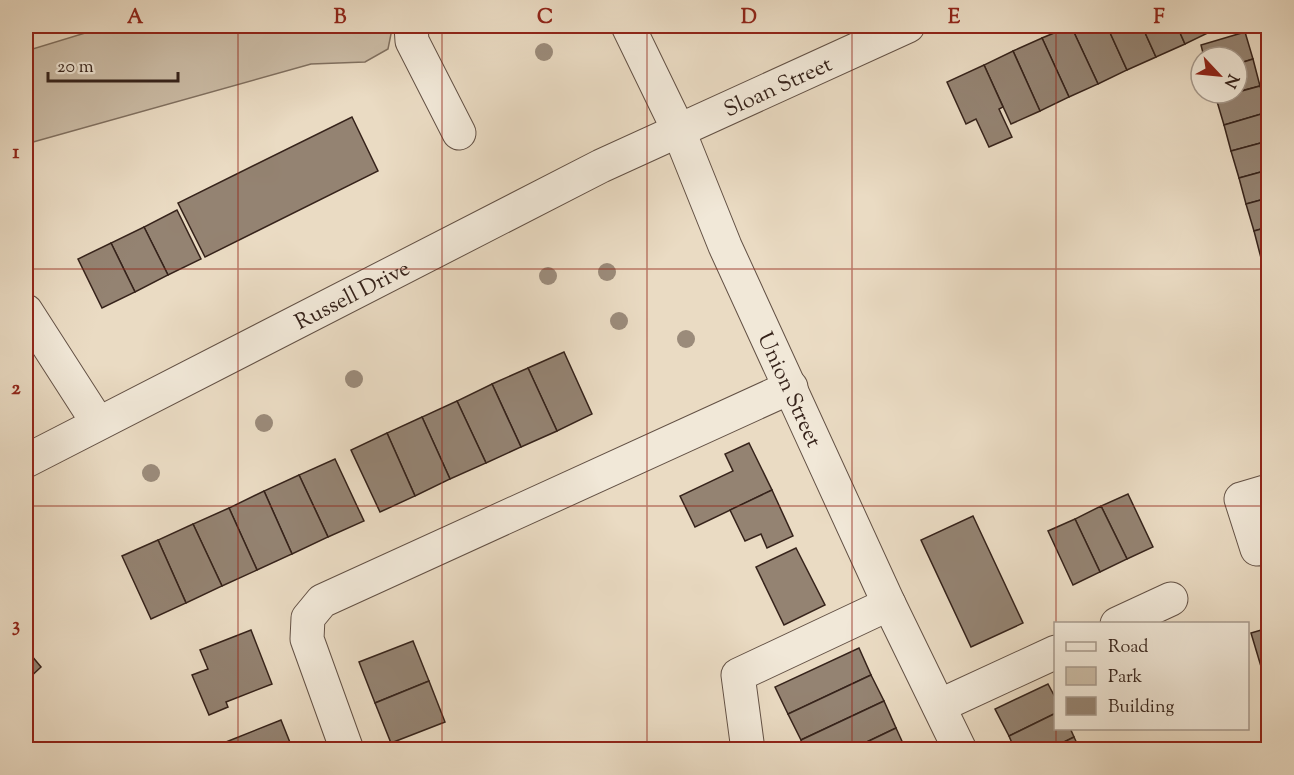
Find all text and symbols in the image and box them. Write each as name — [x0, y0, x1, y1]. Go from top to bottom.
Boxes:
text: A — [127, 4, 144, 33]
text: B — [334, 4, 347, 33]
text: C — [537, 4, 553, 33]
text: D — [741, 4, 757, 33]
text: E — [948, 4, 961, 33]
text: F — [1153, 4, 1165, 33]
scale bar — [48, 45, 178, 83]
north arrow — [1189, 45, 1249, 105]
street label: Sloan Street — [719, 50, 838, 127]
text: 20 m — [57, 55, 94, 81]
text: N — [1217, 70, 1243, 91]
text: 1 — [13, 139, 20, 168]
street label: Russell Drive — [290, 254, 416, 339]
street label: Union Street — [748, 327, 828, 454]
text: 2 — [11, 375, 21, 404]
text: 3 — [12, 612, 20, 641]
legend — [1054, 622, 1249, 730]
text: Road — [1108, 635, 1148, 661]
text: Park — [1108, 665, 1143, 691]
text: Building — [1108, 695, 1174, 721]

